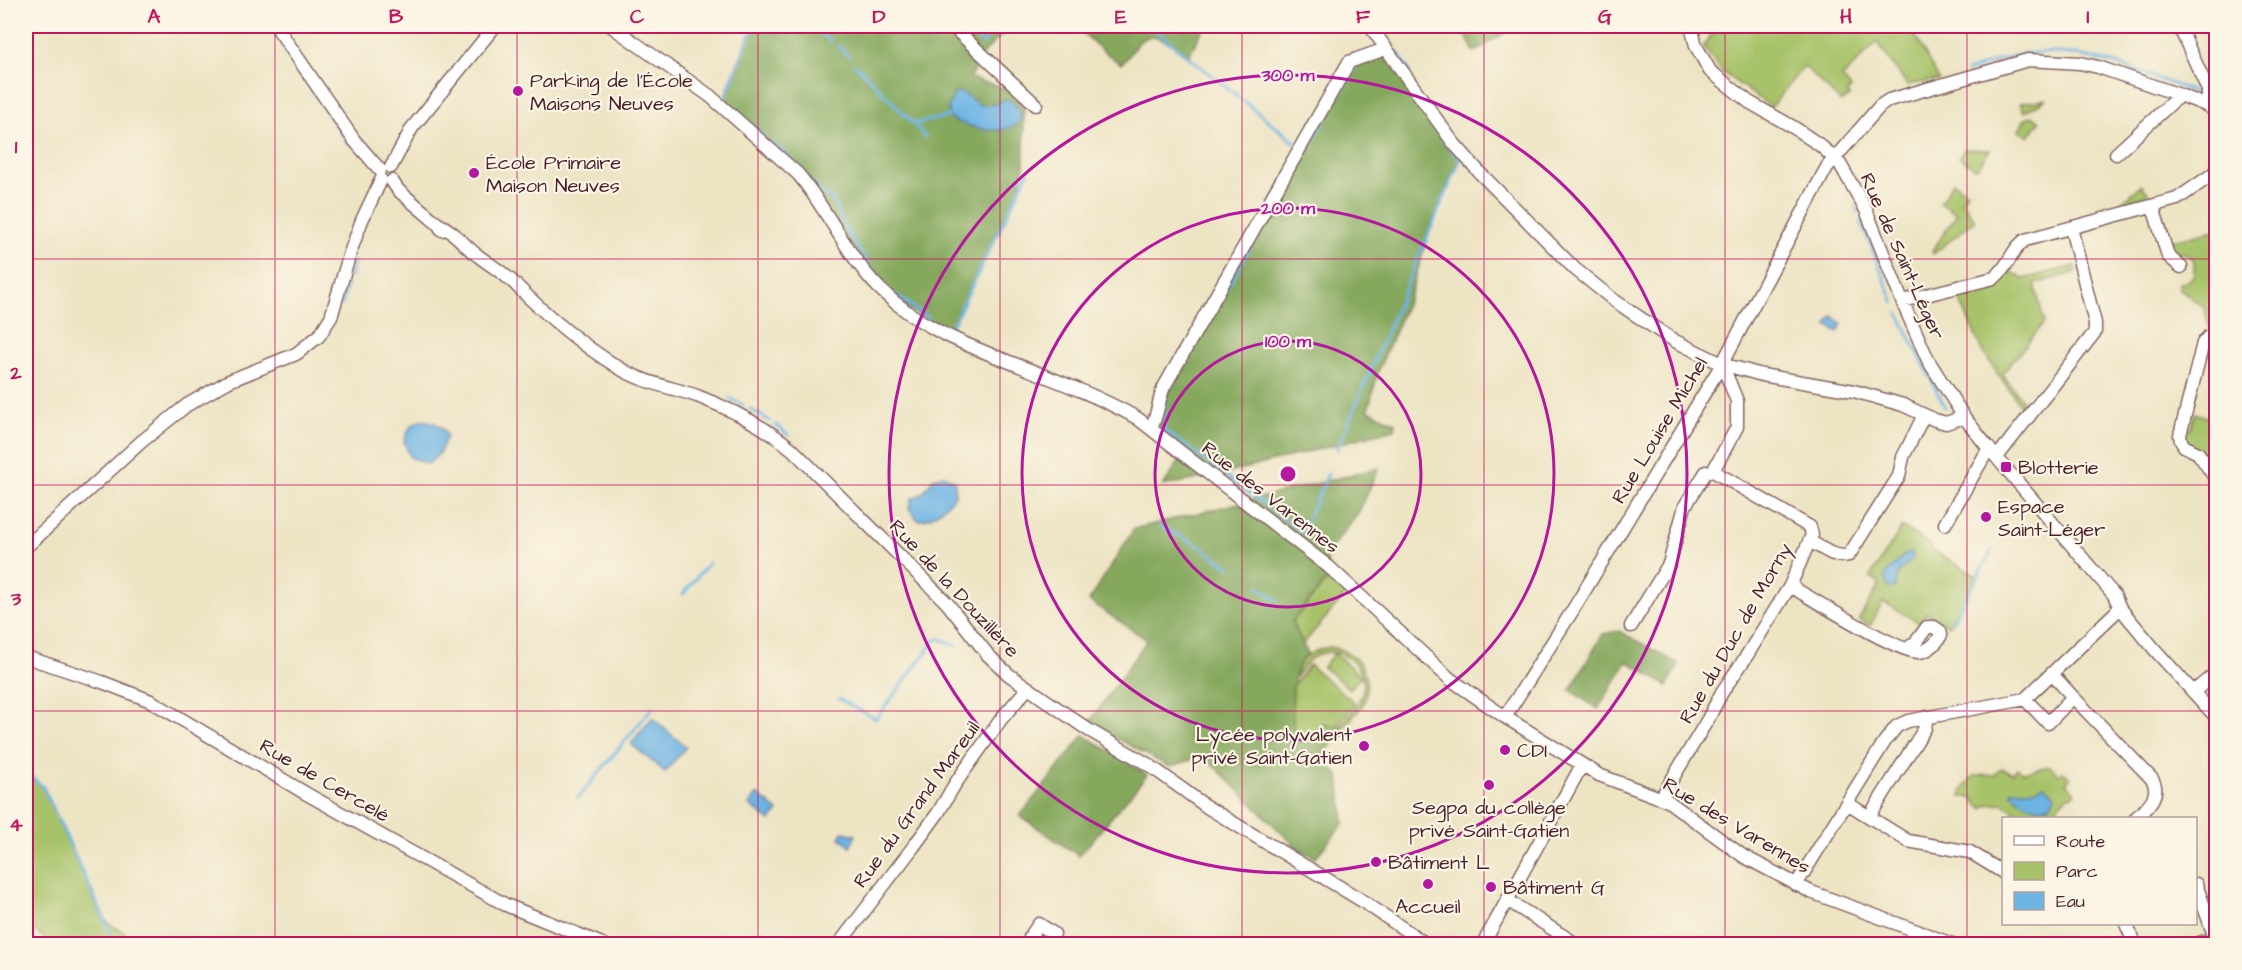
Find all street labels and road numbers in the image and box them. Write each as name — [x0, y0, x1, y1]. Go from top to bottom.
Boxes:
street label: Rue de Saint-Léger — [1852, 169, 1951, 345]
street label: Rue Louise Michel — [1605, 352, 1715, 509]
street label: Rue des Varennes — [1196, 435, 1345, 560]
street label: Rue de la Douzillère — [883, 513, 1026, 664]
street label: Rue du Duc de Morny — [1673, 538, 1800, 729]
street label: Rue du Grand Mareuil — [847, 716, 987, 894]
street label: Rue de Cercelé — [254, 732, 395, 830]
street label: Rue des Varennes — [1657, 771, 1816, 881]

